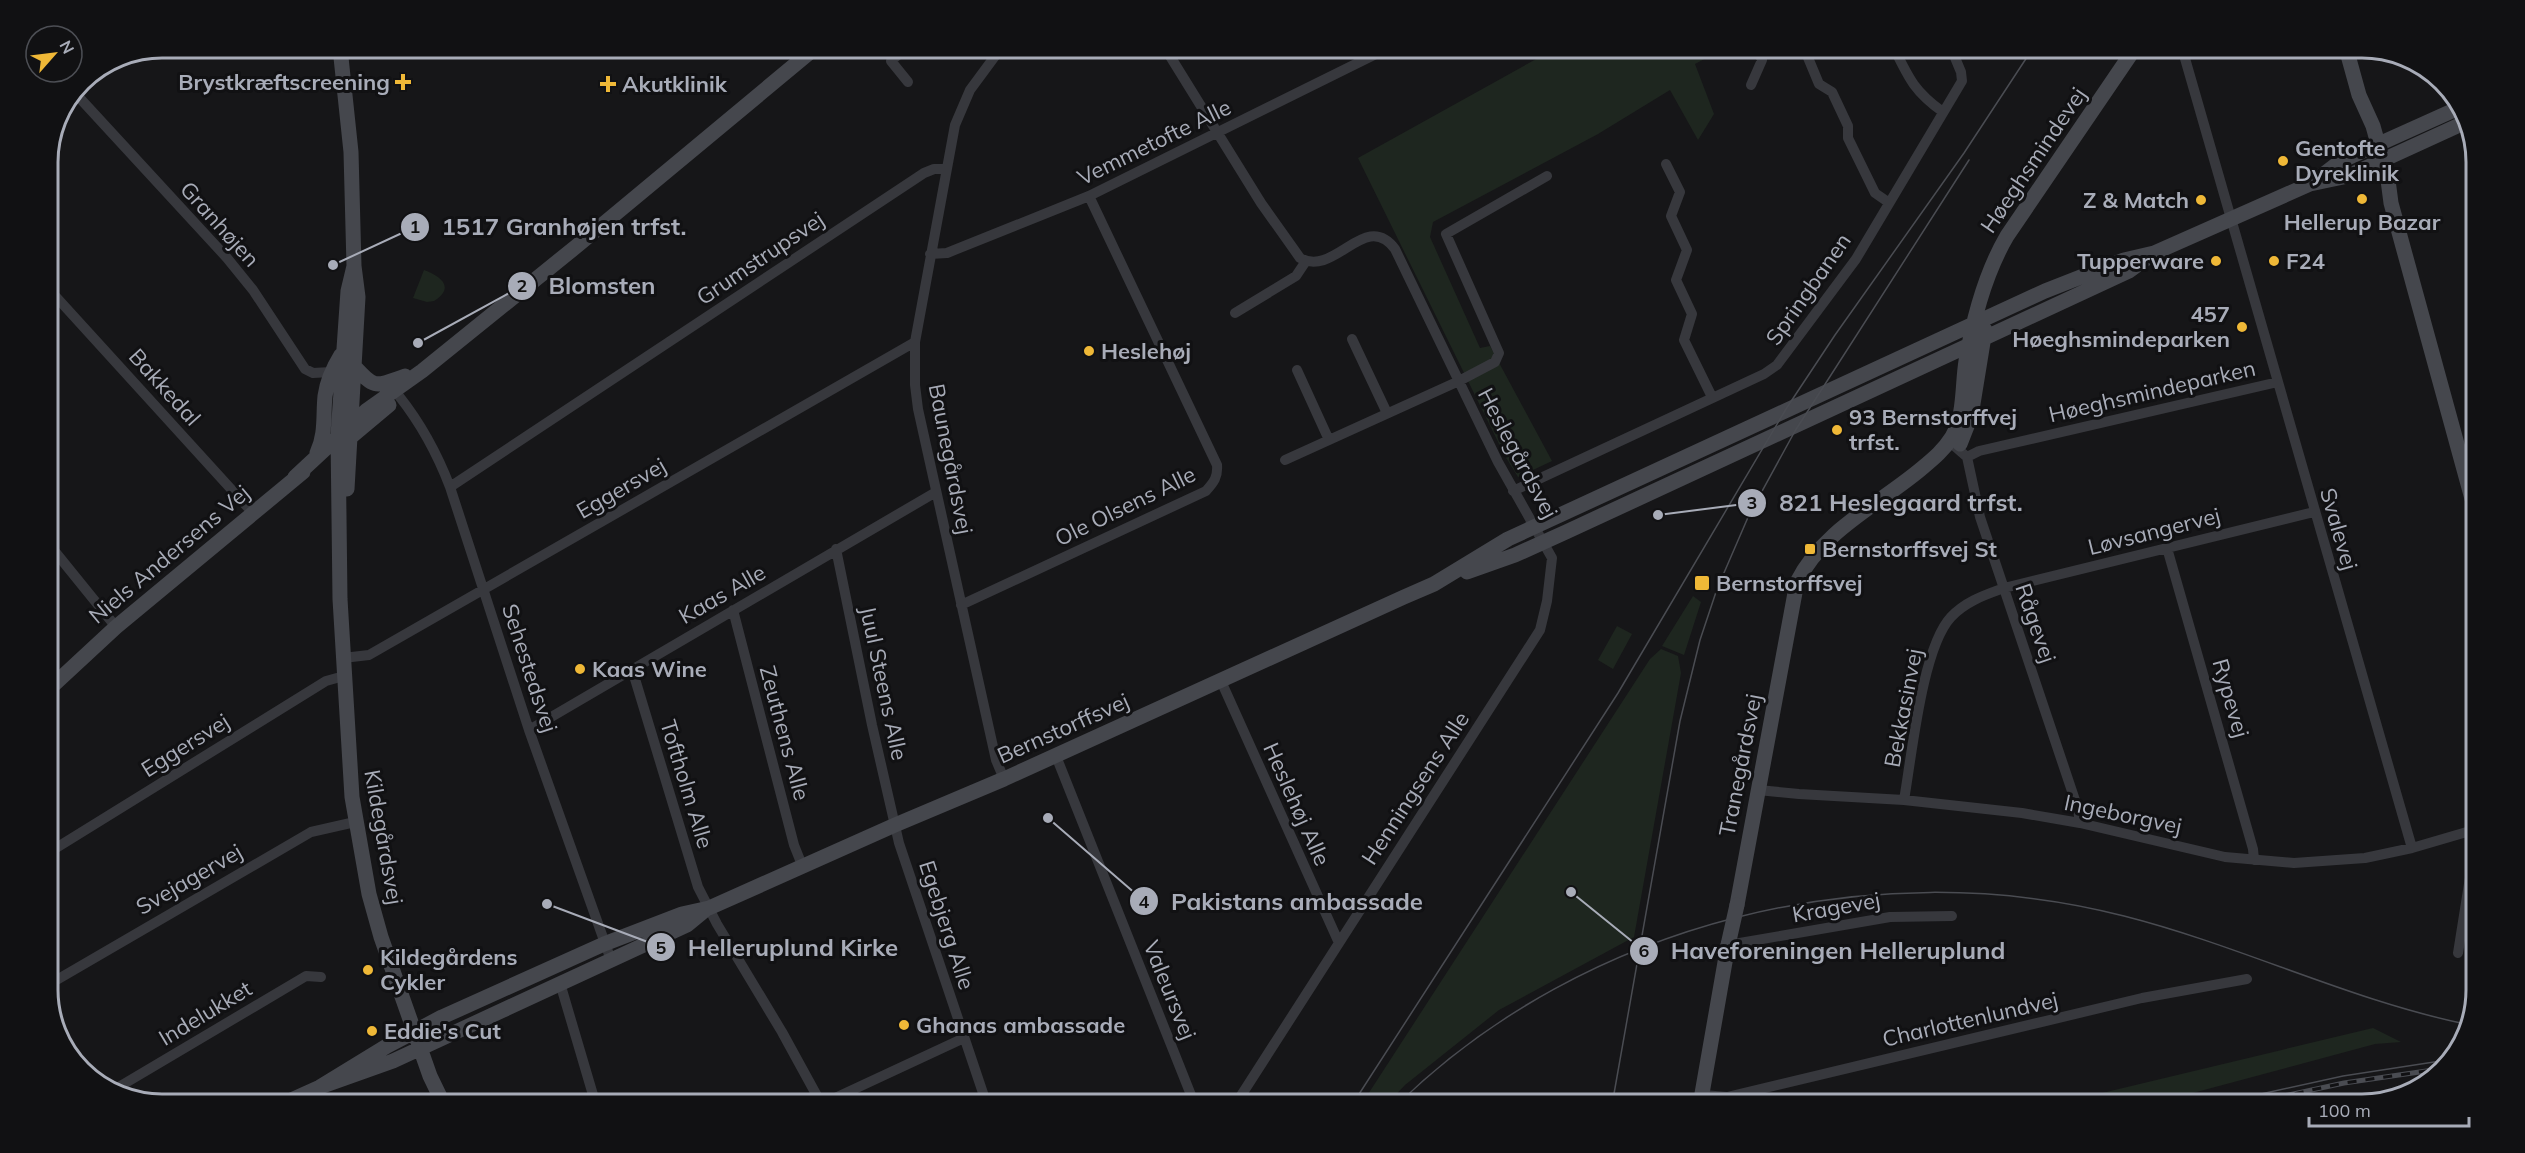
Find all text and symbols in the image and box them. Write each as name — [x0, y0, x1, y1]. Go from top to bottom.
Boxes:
north arrow — [24, 24, 84, 84]
text: N — [56, 37, 79, 57]
place label: Brystkræftscreening — [178, 68, 390, 96]
place label: Akutklinik — [622, 70, 728, 98]
marker: Brystkræftscreening — [394, 73, 412, 91]
marker: Akutklinik — [599, 75, 617, 93]
street label: Høeghsmindevej — [1974, 82, 2092, 238]
street label: Vemmetofte Alle — [1073, 93, 1235, 191]
place label: Gentofte Dyreklinik — [2295, 134, 2400, 187]
marker: Gentofte Dyreklinik — [2276, 154, 2290, 168]
street label: Granhøjen — [174, 175, 266, 273]
place label: Z & Match — [2083, 186, 2189, 214]
marker: Hellerup Bazar — [2355, 192, 2369, 206]
marker: Z & Match — [2194, 193, 2208, 207]
street label: Grumstrupsvej — [691, 205, 829, 311]
callout: 1517 Granhøjen trfst. — [400, 206, 699, 248]
place label: Hellerup Bazar — [2284, 208, 2441, 236]
text: 1517 Granhøjen trfst. — [441, 211, 687, 241]
text: 1 — [410, 215, 420, 238]
street label: Springbanen — [1759, 228, 1857, 350]
place label: Tupperware — [2077, 247, 2204, 275]
place label: F24 — [2286, 247, 2325, 275]
marker: Tupperware — [2209, 254, 2223, 268]
marker: F24 — [2267, 254, 2281, 268]
callout: Blomsten — [507, 265, 668, 307]
text: Blomsten — [548, 270, 656, 300]
text: 2 — [517, 274, 527, 297]
place label: 457 Høeghsmindeparken — [2012, 300, 2230, 353]
marker: 457 Høeghsmindeparken — [2235, 320, 2249, 334]
place label: Heslehøj — [1101, 337, 1191, 365]
street label: Bakkedal — [123, 343, 207, 431]
marker: Heslehøj — [1082, 344, 1096, 358]
street label: Høeghsmindeparken — [2046, 354, 2258, 428]
street label: Baunegårdsvej — [923, 381, 979, 537]
street label: Heslegårdsvej — [1472, 383, 1564, 523]
place label: 93 Bernstorffvej trfst. — [1849, 403, 2017, 456]
marker: 93 Bernstorffvej trfst. — [1830, 423, 1844, 437]
street label: Eggersvej — [571, 451, 671, 525]
street label: Ole Olsens Alle — [1050, 460, 1200, 552]
street label: Niels Andersens Vej — [83, 479, 255, 629]
callout: 821 Heslegaard trfst. — [1737, 482, 2035, 524]
street label: Svalevej — [2314, 485, 2364, 573]
text: 821 Heslegaard trfst. — [1779, 487, 2023, 517]
text: 3 — [1747, 491, 1757, 514]
street label: Løvsangervej — [2085, 501, 2223, 561]
place label: Bernstorffsvej St — [1822, 535, 1997, 563]
marker: Bernstorffsvej St — [1803, 542, 1817, 556]
street label: Kaas Alle — [674, 558, 770, 630]
place label: Bernstorffsvej — [1716, 569, 1863, 597]
marker: Bernstorffsvej — [1693, 574, 1711, 592]
street label: Rågevej — [2009, 580, 2063, 666]
street label: Sehestedsvej — [496, 600, 564, 736]
street label: Juul Steens Alle — [854, 603, 914, 763]
street label: Bekkasinvej — [1878, 646, 1928, 770]
place label: Kaas Wine — [592, 655, 707, 683]
street label: Rypevej — [2206, 655, 2256, 741]
marker: Kaas Wine — [573, 662, 587, 676]
street label: Zeuthens Alle — [754, 663, 816, 803]
street label: Bernstorffsvej — [993, 687, 1133, 769]
street label: Tranegårdsvej — [1712, 691, 1768, 839]
street label: Henningsens Alle — [1355, 706, 1475, 870]
street label: Eggersvej — [136, 707, 234, 783]
street label: Toftholm Alle — [654, 716, 720, 852]
street label: Heslehøj Alle — [1257, 738, 1337, 870]
street label: Kildegårdsvej — [358, 767, 410, 907]
street label: Ingeborgvej — [2062, 788, 2184, 840]
street label: Svejagervej — [131, 837, 247, 921]
street label: Egebjerg Alle — [913, 857, 981, 993]
callout: Pakistans ambassade — [1129, 880, 1435, 922]
street label: Kragevej — [1790, 885, 1882, 929]
text: Pakistans ambassade — [1171, 886, 1423, 916]
text: 4 — [1139, 890, 1150, 913]
callout: Helleruplund Kirke — [646, 926, 910, 968]
callout: Haveforeningen Helleruplund — [1629, 930, 2017, 972]
text: Helleruplund Kirke — [688, 932, 898, 962]
text: Haveforeningen Helleruplund — [1671, 935, 2005, 965]
text: 5 — [656, 936, 667, 959]
street label: Valeursvej — [1137, 936, 1203, 1044]
text: 6 — [1639, 939, 1650, 962]
place label: Kildegårdens Cykler — [380, 943, 518, 996]
marker: Kildegårdens Cykler — [361, 963, 375, 977]
street label: Indelukket — [153, 974, 257, 1052]
street label: Charlottenlundvej — [1879, 985, 2061, 1053]
place label: Ghanas ambassade — [916, 1011, 1125, 1039]
place label: Eddie's Cut — [384, 1017, 501, 1045]
marker: Ghanas ambassade — [897, 1018, 911, 1032]
marker: Eddie's Cut — [365, 1024, 379, 1038]
scale bar — [2309, 1090, 2470, 1128]
text: 100 m — [2318, 1099, 2371, 1122]

